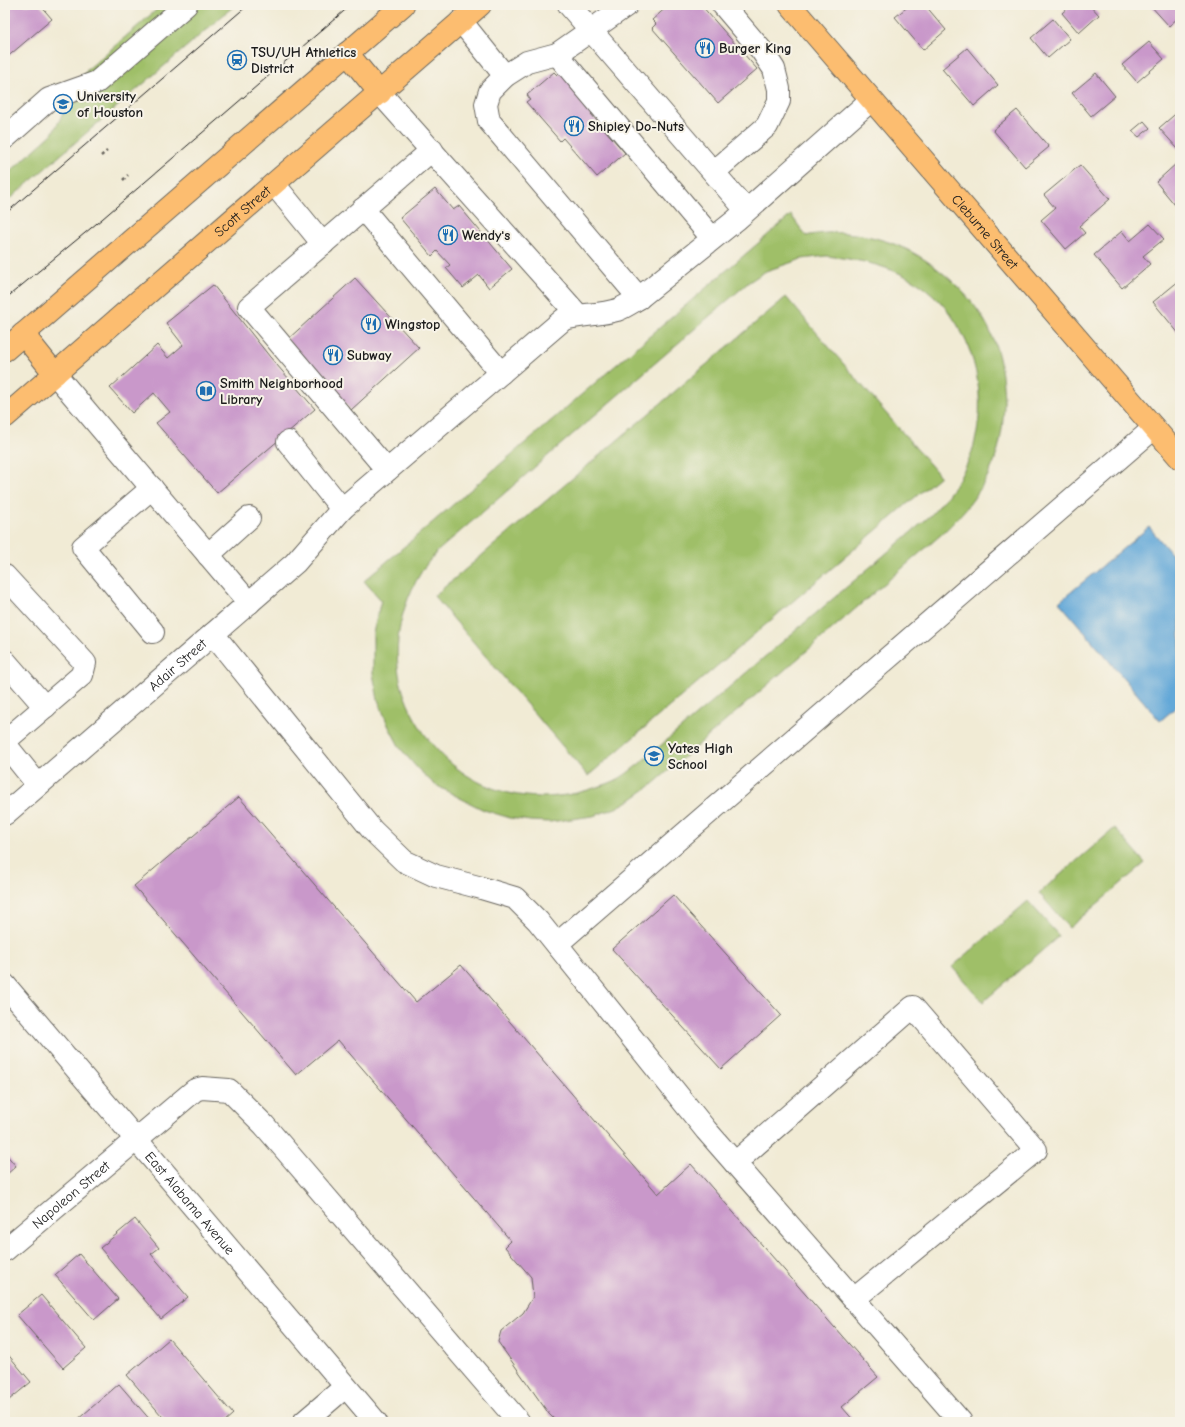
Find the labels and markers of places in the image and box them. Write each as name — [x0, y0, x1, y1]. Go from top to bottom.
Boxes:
restaurant icon: Burger King — [694, 37, 716, 59]
place label: Burger King — [719, 40, 792, 57]
place label: TSU/UH Athletics District — [251, 44, 356, 77]
station icon: TSU/UH Athletics District — [226, 49, 248, 71]
place label: University of Houston — [77, 88, 143, 121]
school or university icon: University of Houston — [52, 93, 74, 115]
restaurant icon: Shipley Do-Nuts — [563, 115, 585, 137]
place label: Shipley Do-Nuts — [588, 118, 684, 135]
restaurant icon: Wendy's — [437, 224, 459, 246]
place label: Wendy's — [462, 227, 510, 244]
restaurant icon: Wingstop — [360, 313, 382, 335]
place label: Wingstop — [385, 316, 440, 333]
restaurant icon: Subway — [322, 344, 344, 366]
place label: Subway — [347, 347, 392, 364]
place label: Smith Neighborhood Library — [220, 375, 343, 408]
library icon: Smith Neighborhood Library — [195, 380, 217, 402]
place label: Yates High School — [668, 740, 733, 773]
school or university icon: Yates High School — [643, 745, 665, 767]

